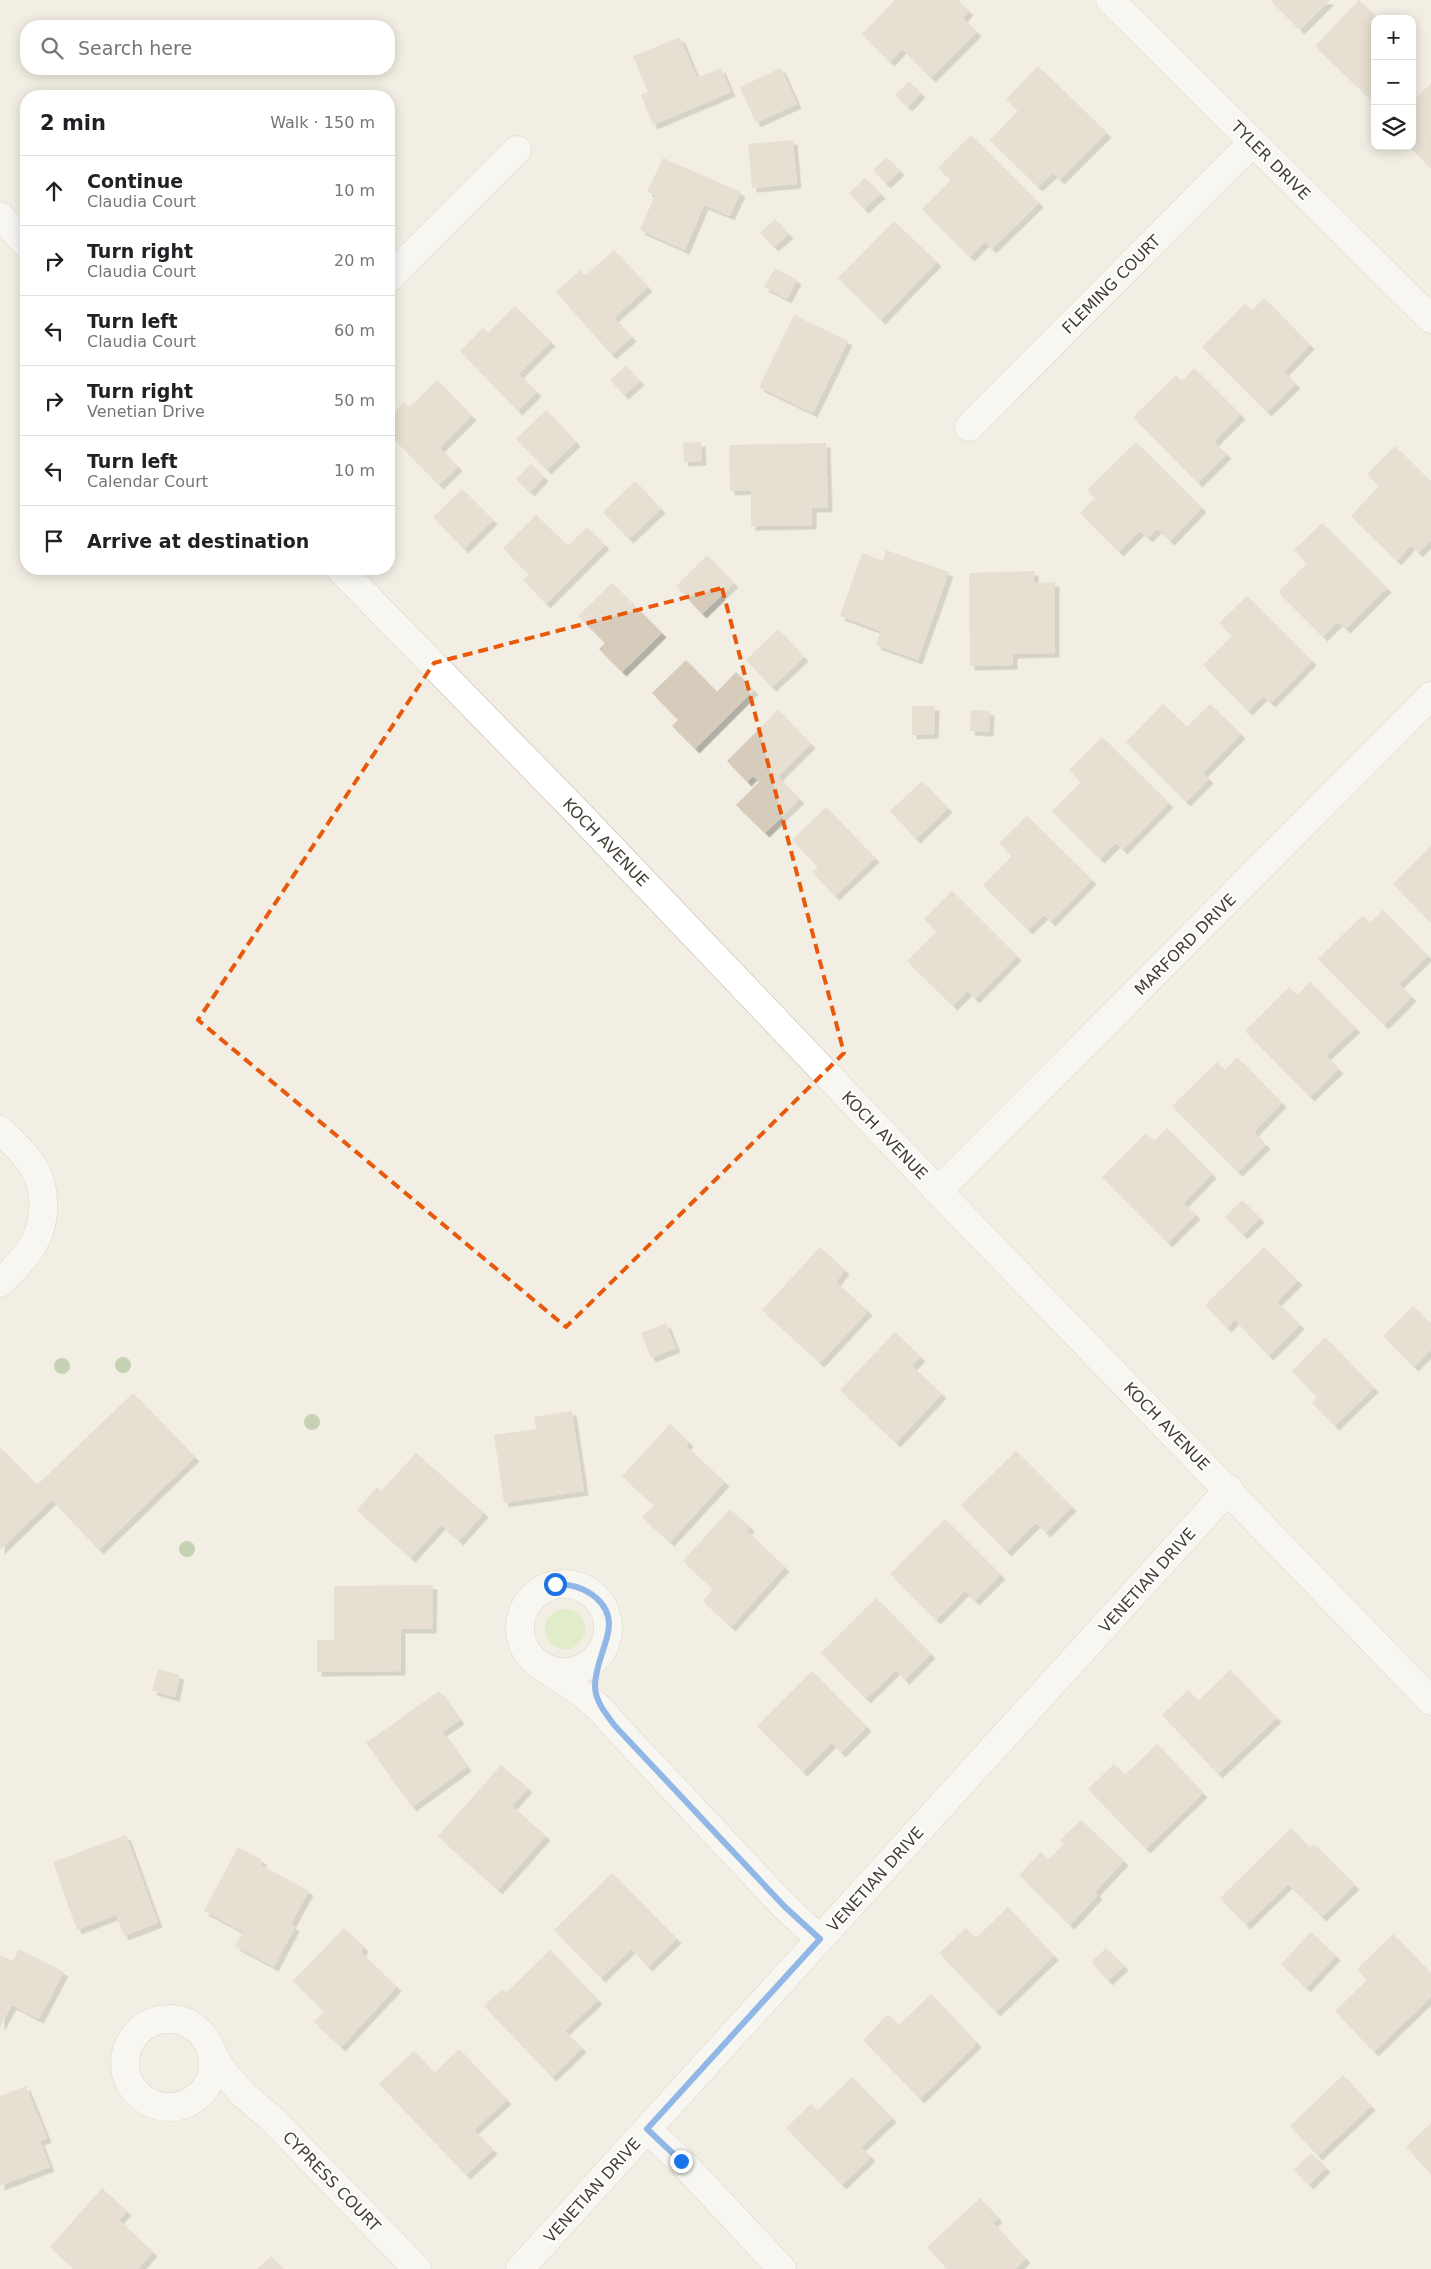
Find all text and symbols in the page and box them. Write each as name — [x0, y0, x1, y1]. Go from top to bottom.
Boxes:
map controls — [1371, 15, 1416, 150]
button: + — [1371, 15, 1416, 60]
search box — [20, 20, 395, 75]
icon: search — [38, 34, 66, 62]
text: Search here — [78, 37, 192, 59]
button: − — [1371, 60, 1416, 105]
button: layers — [1371, 105, 1416, 150]
text: 2 min — [40, 111, 106, 135]
text: Walk · 150 m — [270, 113, 375, 132]
street label: TYLER DRIVE — [1226, 116, 1314, 204]
text: Continue — [87, 170, 183, 192]
icon: ahead — [40, 177, 68, 205]
text: 10 m — [334, 181, 375, 200]
text: Claudia Court — [87, 192, 196, 211]
street label: FLEMING COURT — [1058, 231, 1165, 338]
text: Turn right — [87, 240, 193, 262]
icon: right — [40, 247, 68, 275]
text: 20 m — [334, 251, 375, 270]
text: Claudia Court — [87, 262, 196, 281]
text: Turn left — [87, 310, 178, 332]
icon: left — [40, 317, 68, 345]
text: 60 m — [334, 321, 375, 340]
text: Claudia Court — [87, 332, 196, 351]
text: Turn right — [87, 380, 193, 402]
icon: right — [40, 387, 68, 415]
text: 50 m — [334, 391, 375, 410]
text: Venetian Drive — [87, 402, 205, 421]
text: Turn left — [87, 450, 178, 472]
icon: left — [40, 457, 68, 485]
text: 10 m — [334, 461, 375, 480]
text: Calendar Court — [87, 472, 208, 491]
icon: arrive — [40, 527, 68, 555]
text: Arrive at destination — [87, 530, 309, 552]
street label: KOCH AVENUE — [559, 794, 653, 890]
street label: MARFORD DRIVE — [1131, 890, 1240, 999]
street label: KOCH AVENUE — [838, 1087, 932, 1183]
street label: KOCH AVENUE — [1120, 1378, 1214, 1474]
street label: VENETIAN DRIVE — [1095, 1524, 1200, 1637]
route start — [544, 1573, 567, 1596]
street label: VENETIAN DRIVE — [823, 1823, 928, 1936]
street label: CYPRESS COURT — [279, 2127, 385, 2236]
street label: VENETIAN DRIVE — [540, 2134, 645, 2247]
route end — [670, 2150, 693, 2173]

